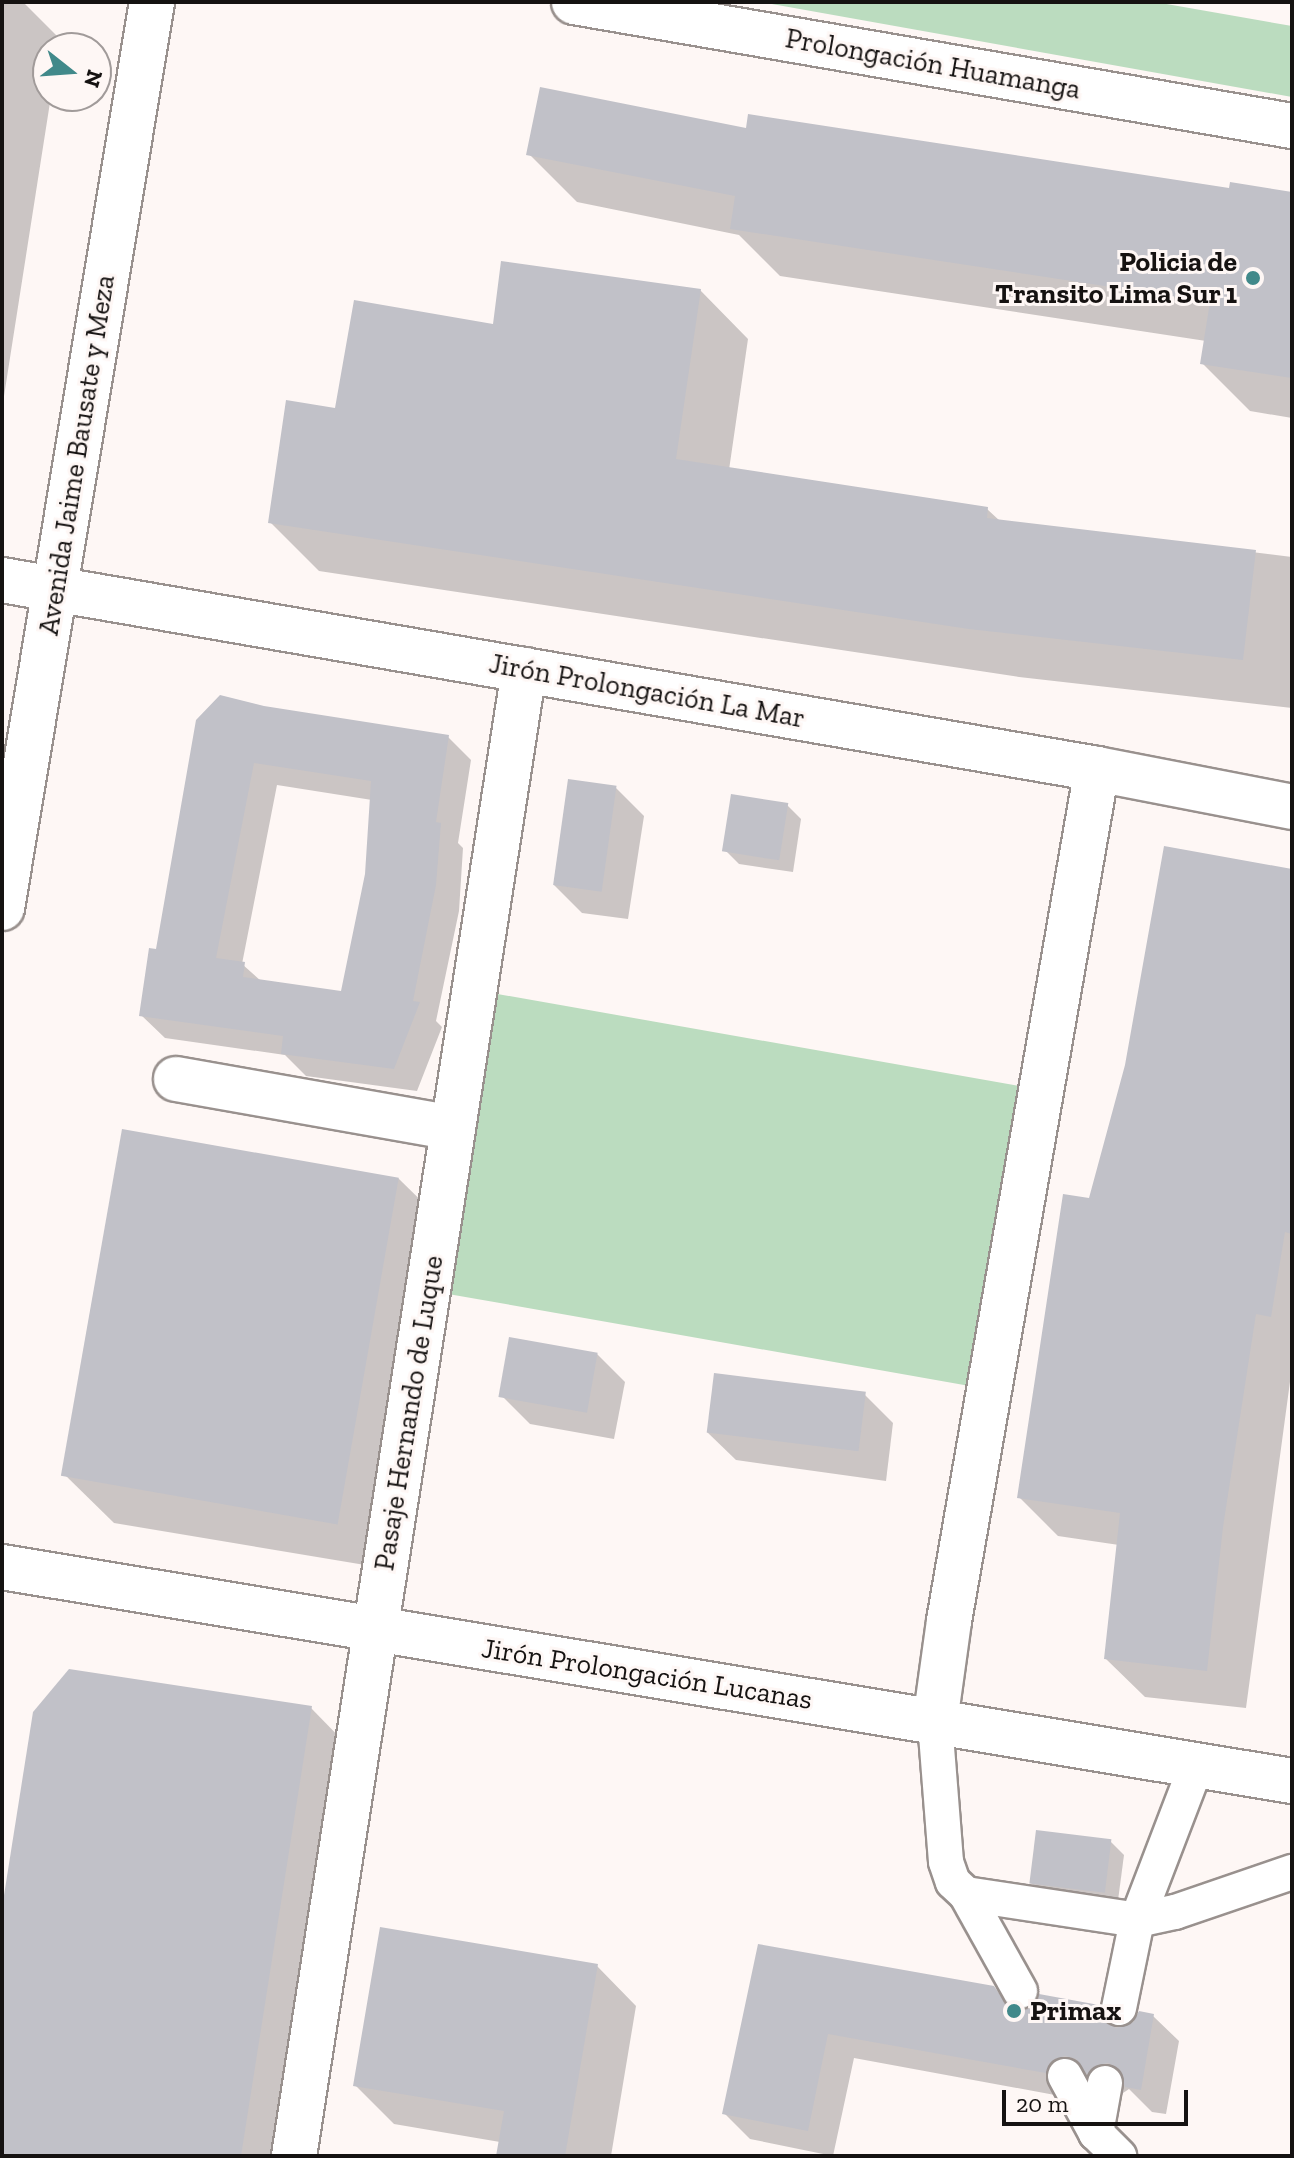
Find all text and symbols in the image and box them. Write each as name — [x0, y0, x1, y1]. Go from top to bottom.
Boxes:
street label: Prolongación Huamanga — [783, 22, 1083, 106]
north arrow — [32, 32, 112, 112]
text: N — [78, 67, 109, 91]
place label: Policia de Transito Lima Sur 1 — [995, 245, 1237, 311]
marker: Policia de Transito Lima Sur 1 — [1244, 269, 1262, 287]
street label: Avenida Jaime Bausate y Meza — [32, 272, 122, 638]
street label: Jirón Prolongación La Mar — [487, 647, 807, 735]
street label: Pasaje Hernando de Luque — [368, 1253, 450, 1573]
street label: Jirón Prolongación Lucanas — [479, 1631, 815, 1717]
place label: Primax — [1030, 1994, 1121, 2028]
marker: Primax — [1005, 2002, 1023, 2020]
scale bar — [1006, 2074, 1192, 2124]
text: 20 m — [1016, 2089, 1068, 2118]

